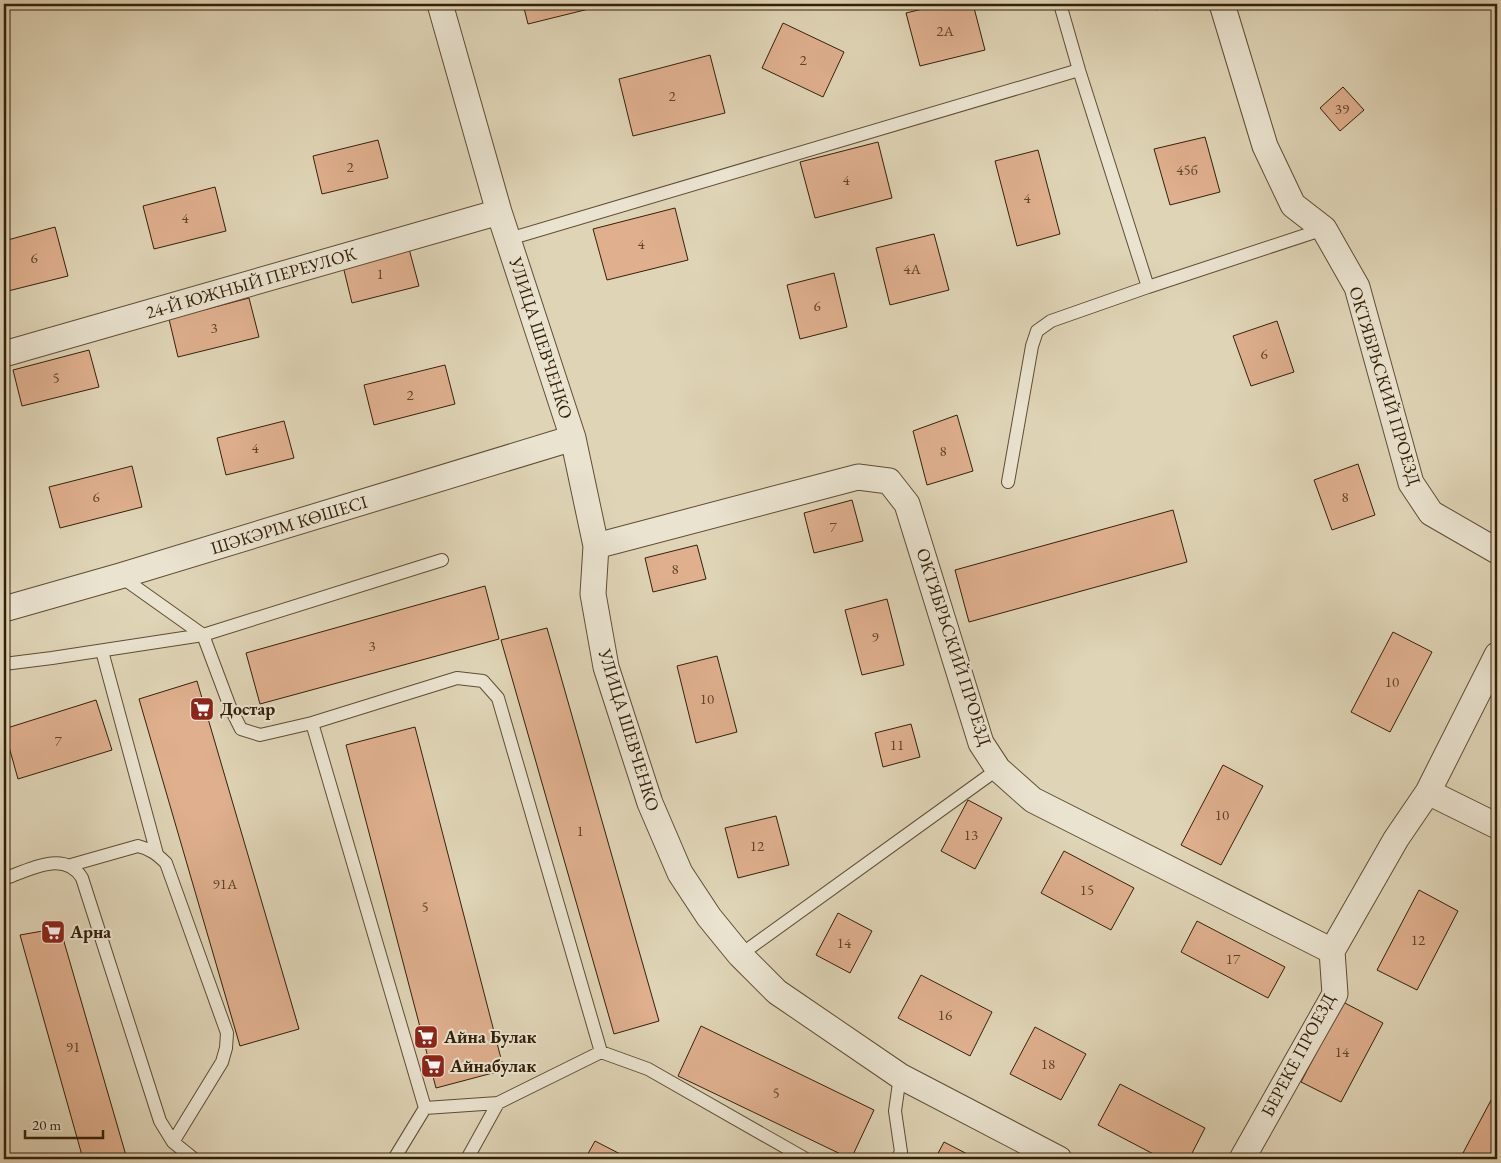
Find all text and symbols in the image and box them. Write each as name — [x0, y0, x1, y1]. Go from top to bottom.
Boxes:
house number: 2А — [936, 21, 954, 40]
house number: 2 — [799, 50, 807, 69]
house number: 2 — [668, 86, 676, 105]
house number: 39 — [1335, 99, 1349, 118]
house number: 2 — [346, 157, 354, 176]
house number: 45б — [1176, 160, 1198, 179]
house number: 4 — [842, 170, 850, 189]
house number: 4 — [1023, 188, 1031, 207]
house number: 4 — [181, 208, 189, 227]
house number: 4 — [637, 234, 645, 253]
street label: 24-Й ЮЖНЫЙ ПЕРЕУЛОК — [143, 241, 359, 324]
house number: 6 — [30, 248, 38, 267]
street label: УЛИЦА ШЕВЧЕНКО — [504, 253, 578, 422]
house number: 4А — [903, 259, 921, 278]
house number: 1 — [376, 264, 384, 283]
street label: ОКТЯБРЬСКИЙ ПРОЕЗД — [1344, 284, 1427, 488]
house number: 6 — [813, 296, 821, 315]
house number: 3 — [210, 318, 218, 337]
house number: 6 — [1260, 344, 1268, 363]
house number: 5 — [52, 368, 60, 387]
house number: 2 — [406, 385, 414, 404]
house number: 4 — [251, 438, 259, 457]
house number: 8 — [939, 441, 947, 460]
house number: 6 — [92, 487, 100, 506]
house number: 8 — [1341, 487, 1349, 506]
street label: ШӘКӘРІМ КӨШЕСІ — [208, 490, 370, 559]
house number: 7 — [829, 517, 837, 536]
street label: ОКТЯБРЬСКИЙ ПРОЕЗД — [912, 545, 997, 749]
house number: 8 — [671, 559, 679, 578]
house number: 9 — [871, 627, 879, 646]
house number: 3 — [368, 636, 376, 655]
street label: УЛИЦА ШЕВЧЕНКО — [594, 645, 665, 814]
house number: 10 — [1385, 672, 1399, 691]
house number: 10 — [700, 689, 714, 708]
supermarket icon: Достар — [189, 696, 215, 722]
place label: Достар — [220, 697, 275, 720]
house number: 7 — [54, 731, 62, 750]
house number: 11 — [890, 735, 904, 754]
house number: 10 — [1215, 805, 1229, 824]
house number: 1 — [576, 821, 584, 840]
house number: 13 — [964, 825, 978, 844]
house number: 12 — [750, 836, 765, 855]
house number: 91А — [213, 874, 238, 893]
house number: 15 — [1080, 880, 1094, 899]
house number: 5 — [421, 897, 429, 916]
supermarket icon: Арна — [40, 919, 66, 945]
place label: Арна — [69, 920, 111, 943]
house number: 12 — [1411, 930, 1426, 949]
house number: 14 — [837, 933, 852, 952]
house number: 17 — [1226, 949, 1241, 968]
street label: БЕРЕКЕ ПРОЕЗД — [1255, 989, 1340, 1121]
house number: 16 — [938, 1005, 952, 1024]
supermarket icon: Айна Булак — [413, 1024, 439, 1050]
place label: Айна Булак — [443, 1025, 537, 1048]
house number: 91 — [66, 1037, 80, 1056]
house number: 14 — [1335, 1042, 1350, 1061]
supermarket icon: Айнабулак — [420, 1053, 446, 1079]
place label: Айнабулак — [449, 1054, 536, 1077]
house number: 18 — [1041, 1054, 1055, 1073]
house number: 5 — [772, 1083, 780, 1102]
scale bar — [25, 1108, 102, 1140]
text: 20 m — [32, 1115, 61, 1134]

